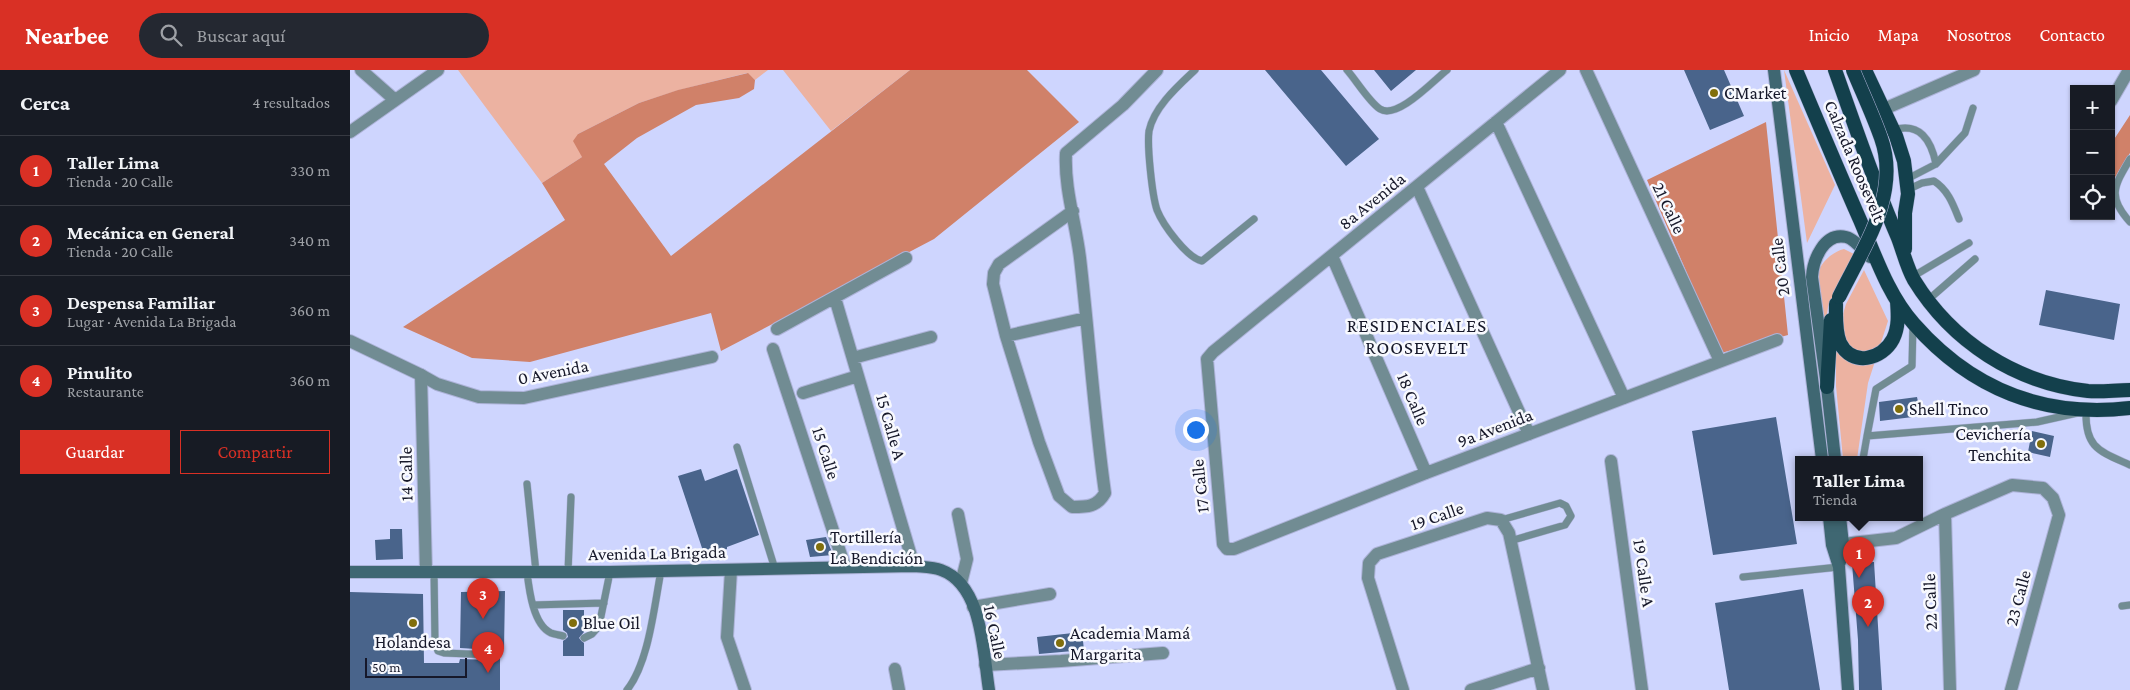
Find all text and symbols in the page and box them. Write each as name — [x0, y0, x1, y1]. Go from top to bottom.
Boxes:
search box — [139, 13, 489, 58]
icon: search — [157, 21, 185, 49]
text: Nearbee — [25, 22, 109, 49]
text: Buscar aquí — [197, 25, 285, 46]
text: Inicio — [1809, 25, 1850, 45]
text: Mapa — [1878, 25, 1919, 45]
text: Nosotros — [1947, 25, 2011, 45]
text: Contacto — [2039, 25, 2105, 45]
place label: CMarket — [1724, 83, 1788, 103]
map controls — [2070, 85, 2115, 220]
button: + — [2070, 85, 2115, 130]
marker: CMarket — [1708, 87, 1720, 99]
text: Cerca — [20, 91, 70, 115]
text: 4 resultados — [252, 94, 330, 111]
street label: Calzada Roosevelt — [1820, 97, 1890, 226]
button: − — [2070, 130, 2115, 175]
text: Taller Lima — [67, 152, 159, 173]
text: 1 — [33, 162, 39, 179]
text: 330 m — [290, 162, 330, 179]
street label: 8a Avenida — [1335, 168, 1409, 234]
text: Tienda · 20 Calle — [67, 173, 173, 190]
button: locate — [2070, 175, 2115, 220]
street label: 21 Calle — [1648, 179, 1690, 237]
text: Mecánica en General — [67, 222, 234, 243]
text: 2 — [32, 232, 40, 249]
text: 340 m — [289, 232, 330, 249]
street label: 20 Calle — [1767, 237, 1793, 297]
text: Tienda · 20 Calle — [67, 243, 173, 260]
text: Despensa Familiar — [67, 292, 216, 313]
text: 3 — [32, 302, 40, 319]
text: 360 m — [289, 302, 330, 319]
text: Lugar · Avenida La Brigada — [67, 313, 236, 330]
district label: RESIDENCIALES ROOSEVELT — [1347, 315, 1487, 358]
street label: 0 Avenida — [516, 355, 590, 389]
text: Pinulito — [67, 362, 132, 383]
street label: 18 Calle — [1393, 370, 1433, 428]
text: 4 — [32, 372, 40, 389]
text: 360 m — [289, 372, 330, 389]
text: Restaurante — [67, 383, 144, 400]
street label: 15 Calle A — [872, 392, 910, 463]
place label: Shell Tinco — [1909, 399, 1988, 419]
marker: Shell Tinco — [1893, 403, 1905, 415]
street label: 9a Avenida — [1455, 405, 1535, 451]
your location — [1183, 417, 1209, 443]
street label: 15 Calle — [808, 424, 844, 482]
place label: Cevichería Tenchita — [1955, 424, 2031, 465]
button: Guardar — [20, 430, 170, 474]
button: Compartir — [180, 430, 330, 474]
marker: Cevichería Tenchita — [2035, 438, 2047, 450]
street label: 14 Calle — [396, 446, 416, 502]
popup — [1795, 456, 1923, 521]
street label: 17 Calle — [1187, 458, 1213, 514]
text: Taller Lima — [1813, 470, 1905, 491]
text: Tienda — [1813, 491, 1857, 508]
street label: 19 Calle — [1408, 498, 1466, 534]
place label: Tortillería La Bendición — [830, 527, 923, 568]
pin: 1 — [1843, 537, 1875, 578]
street label: 19 Calle A — [1629, 538, 1659, 609]
marker: Tortillería La Bendición — [814, 541, 826, 553]
street label: Avenida La Brigada — [588, 542, 726, 564]
street label: 23 Calle — [2001, 568, 2035, 628]
street label: 22 Calle — [1919, 573, 1941, 631]
pin: 3 — [467, 578, 499, 619]
pin: 2 — [1852, 586, 1884, 627]
street label: 16 Calle — [980, 603, 1010, 661]
place label: Blue Oil — [583, 613, 640, 633]
marker: Holandesa — [407, 617, 419, 629]
marker: Blue Oil — [567, 617, 579, 629]
place label: Academia Mamá Margarita — [1070, 623, 1190, 664]
place label: Holandesa — [375, 632, 451, 652]
pin: 4 — [472, 632, 504, 673]
marker: Academia Mamá Margarita — [1054, 637, 1066, 649]
scale bar — [365, 655, 468, 678]
text: 50 m — [372, 659, 400, 675]

